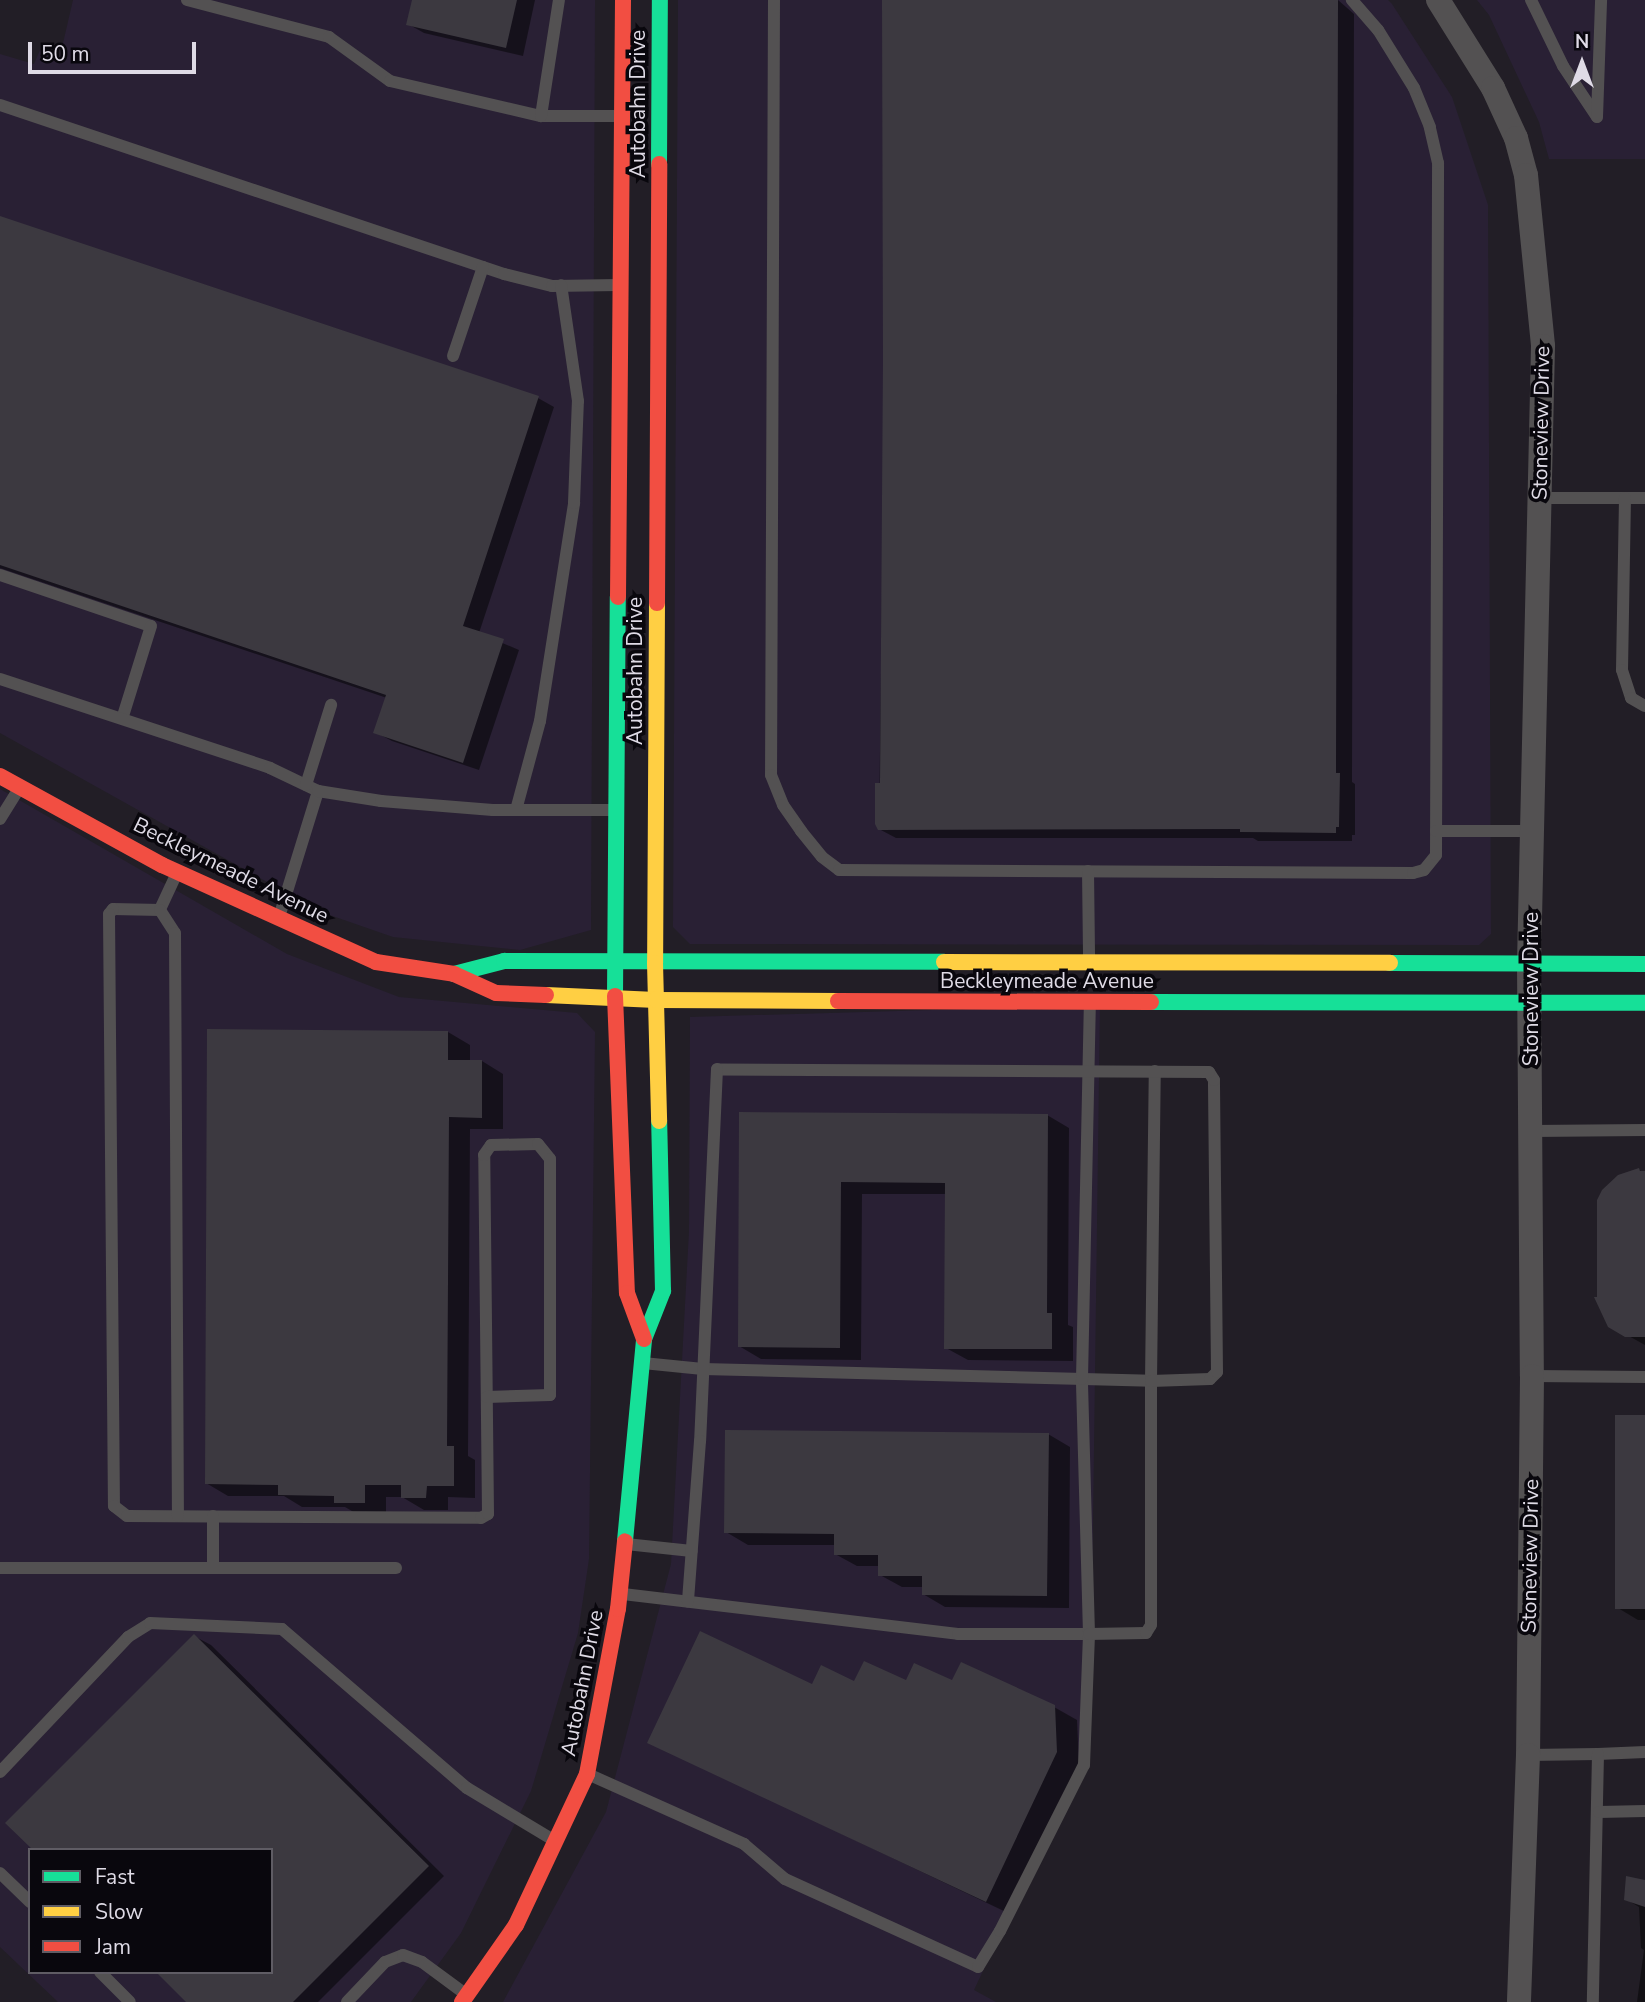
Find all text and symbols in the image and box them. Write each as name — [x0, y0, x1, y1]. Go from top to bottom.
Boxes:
scale bar — [32, 28, 200, 72]
north arrow — [1547, 28, 1617, 98]
text: N — [1575, 29, 1589, 55]
street label: Autobahn Drive — [625, 30, 651, 178]
text: 50 m — [41, 40, 90, 68]
street label: Stoneview Drive — [1527, 346, 1555, 500]
street label: Autobahn Drive — [622, 597, 648, 745]
street label: Beckleymeade Avenue — [129, 812, 333, 928]
street label: Stoneview Drive — [1518, 912, 1544, 1066]
street label: Beckleymeade Avenue — [940, 968, 1154, 994]
street label: Stoneview Drive — [1516, 1479, 1544, 1633]
street label: Autobahn Drive — [555, 1608, 609, 1758]
legend — [28, 1848, 273, 1974]
text: Fast — [95, 1863, 135, 1891]
text: Slow — [95, 1898, 143, 1926]
text: Jam — [95, 1933, 131, 1961]

